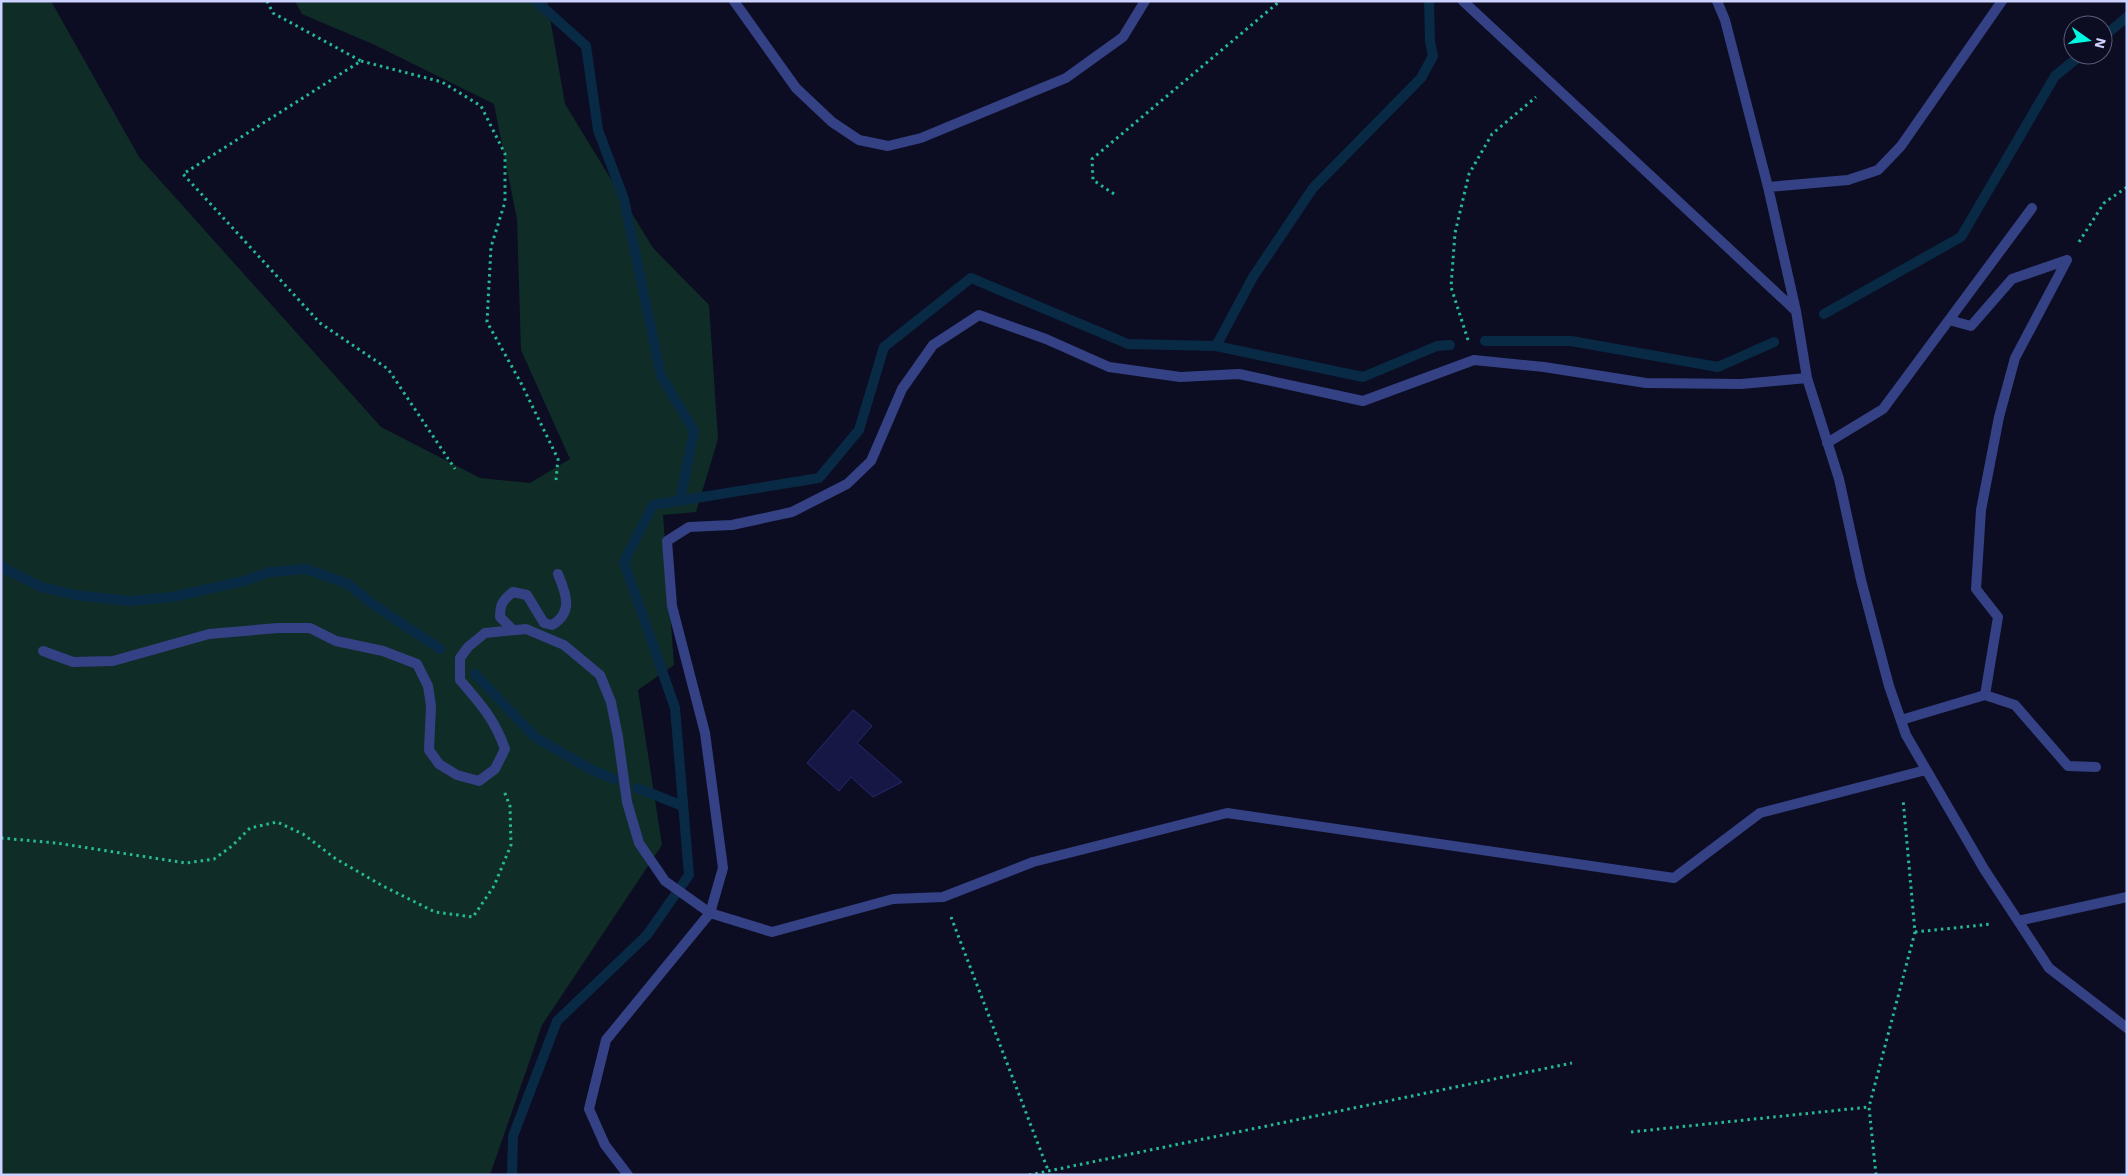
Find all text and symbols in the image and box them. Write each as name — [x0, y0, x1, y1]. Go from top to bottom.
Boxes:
north arrow — [2063, 15, 2113, 65]
text: N — [2092, 36, 2110, 50]

